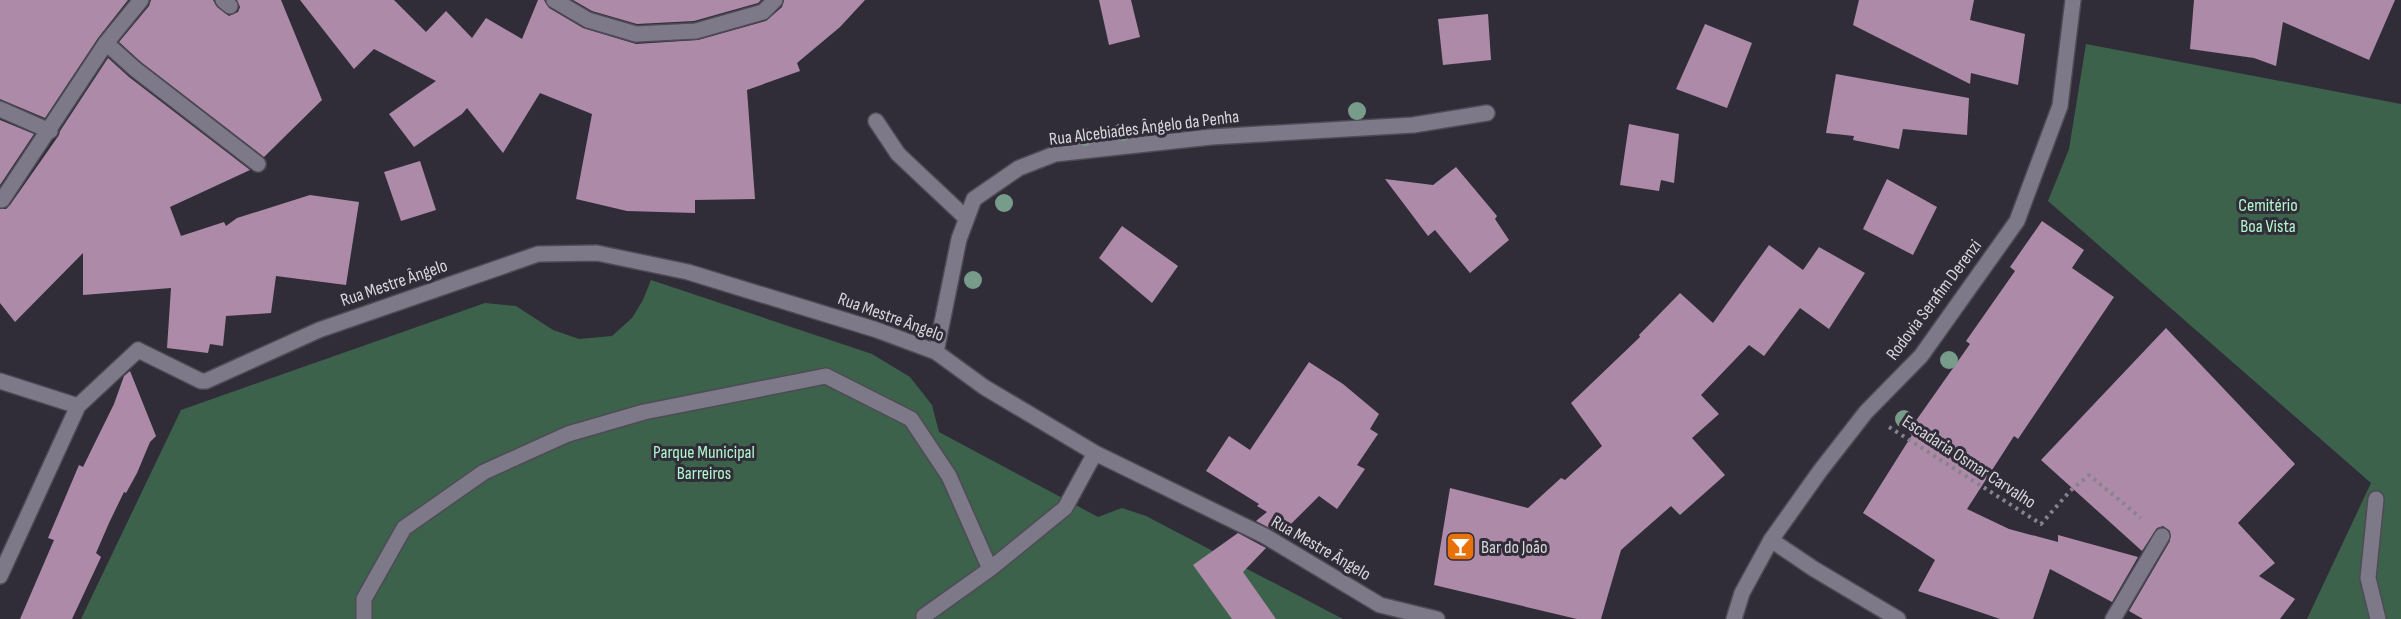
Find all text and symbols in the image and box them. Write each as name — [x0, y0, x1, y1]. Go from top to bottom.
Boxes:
street label: Rua Alcebiades Ângelo da Penha — [1048, 106, 1240, 150]
park label: Cemitério Boa Vista — [2238, 195, 2298, 237]
street label: Rodovia Serafim Derenzi — [1882, 236, 1986, 364]
street label: Rua Mestre Ângelo — [338, 255, 450, 311]
street label: Rua Mestre Ângelo — [835, 288, 947, 346]
street label: Escadaria Osmar Carvalho — [1898, 411, 2040, 513]
park label: Parque Municipal Barreiros — [653, 442, 755, 484]
street label: Rua Mestre Ângelo — [1268, 511, 1374, 585]
bar icon: Bar do João — [1444, 531, 1476, 563]
place label: Bar do João — [1481, 537, 1547, 558]

